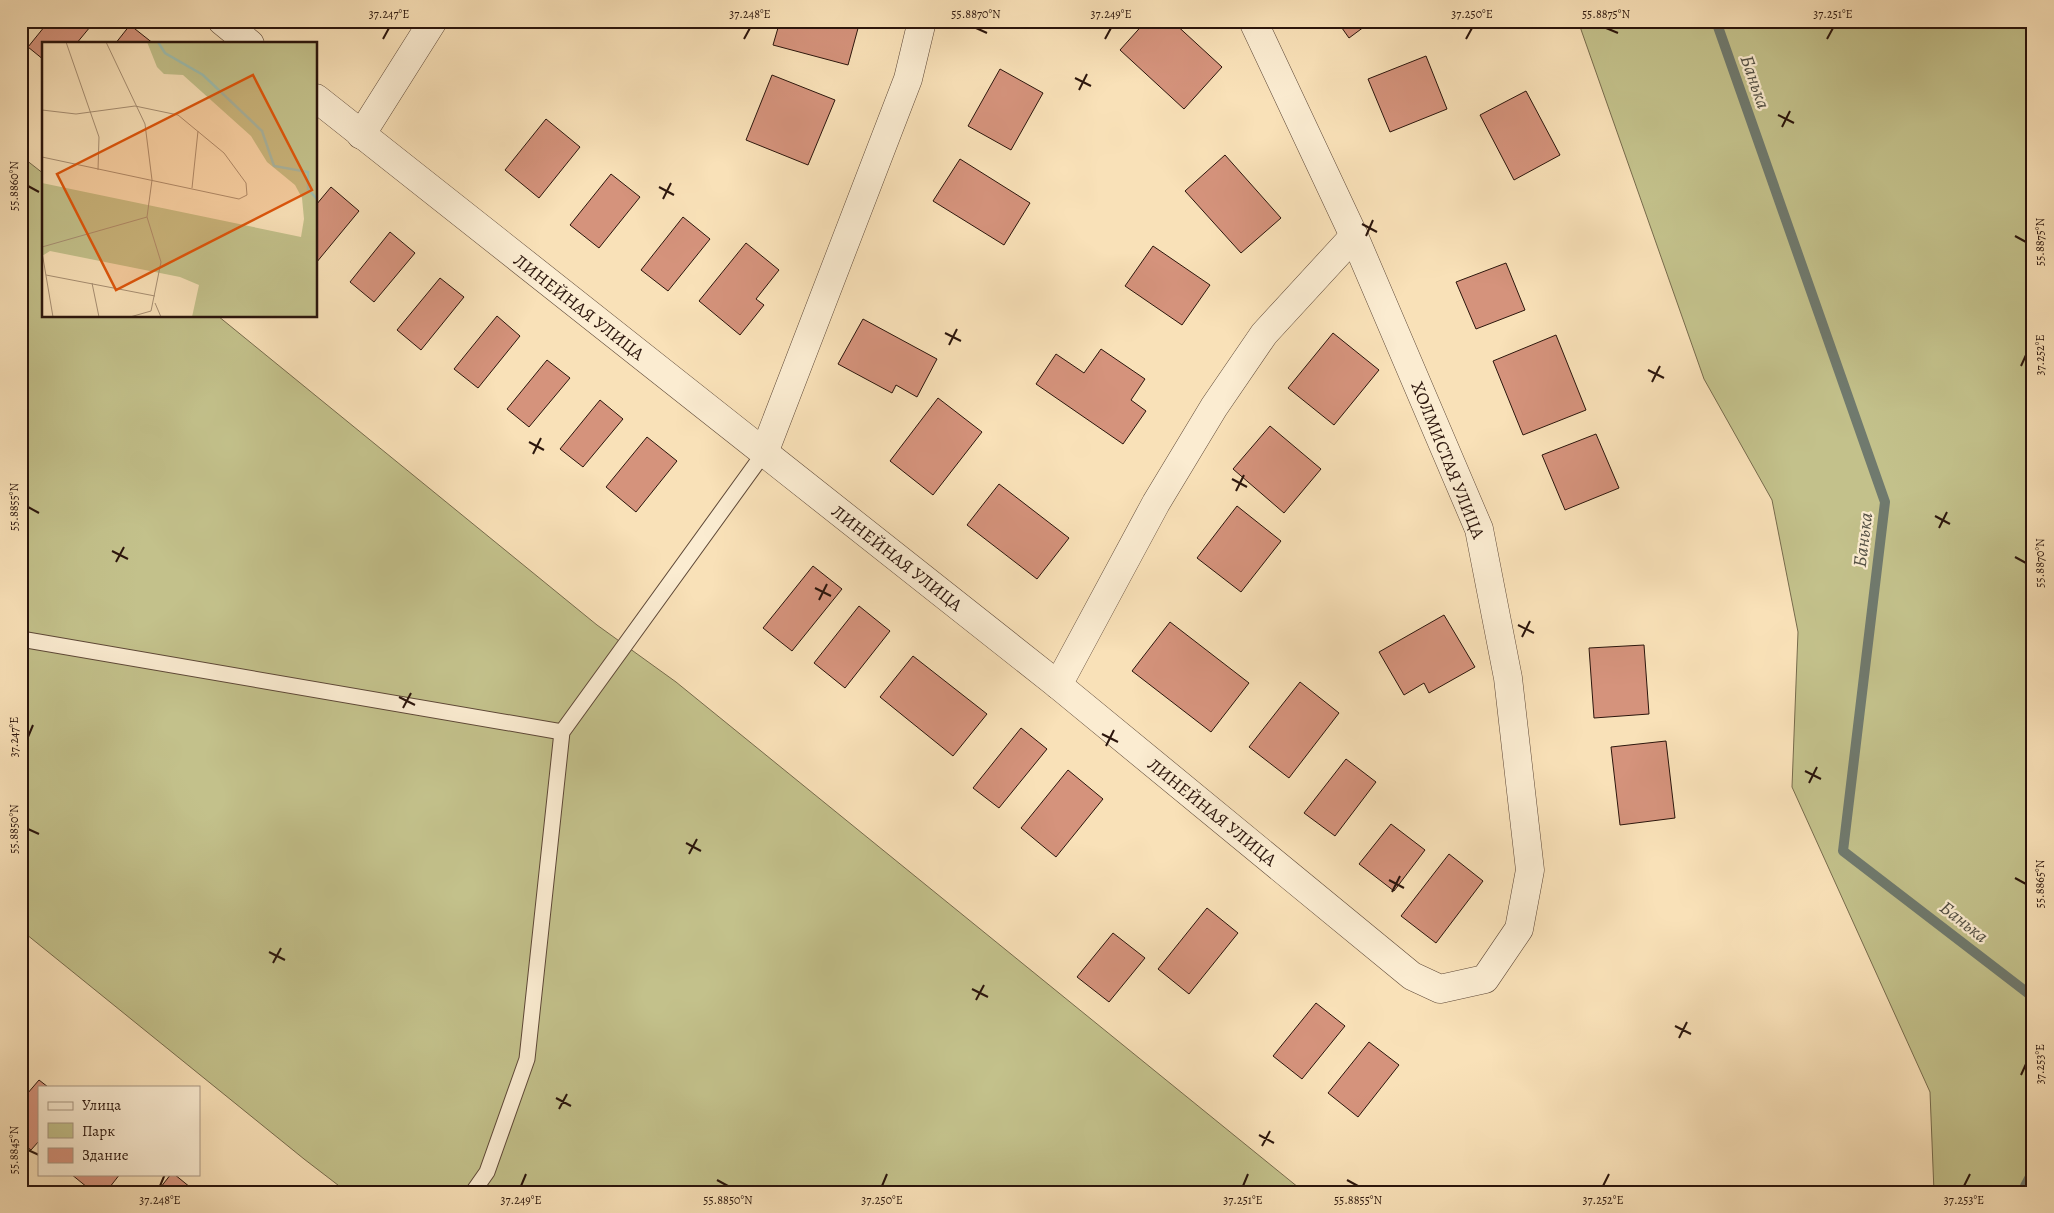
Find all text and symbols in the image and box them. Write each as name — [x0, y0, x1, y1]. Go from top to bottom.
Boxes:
text: 37.247°E — [369, 6, 409, 22]
text: 37.248°E — [729, 6, 771, 22]
text: 55.8870°N — [951, 6, 1001, 22]
text: 37.249°E — [1090, 6, 1132, 22]
text: 37.250°E — [1451, 6, 1493, 22]
text: 55.8875°N — [1582, 6, 1630, 22]
text: 37.251°E — [1813, 6, 1853, 22]
inset map — [42, 42, 318, 318]
water label: Банька — [1734, 52, 1776, 112]
text: 55.8860°N — [6, 161, 22, 211]
text: 55.8875°N — [2032, 218, 2048, 266]
street label: ЛИНЕЙНАЯ УЛИЦА — [509, 248, 650, 366]
text: 37.252°E — [2032, 335, 2048, 375]
street label: ХОЛМИСТАЯ УЛИЦА — [1405, 378, 1491, 543]
text: 55.8855°N — [6, 483, 22, 531]
street label: ЛИНЕЙНАЯ УЛИЦА — [827, 499, 968, 617]
water label: Банька — [1847, 511, 1879, 569]
text: 55.8870°N — [2032, 538, 2048, 588]
text: 37.247°E — [6, 717, 22, 757]
street label: ЛИНЕЙНАЯ УЛИЦА — [1142, 752, 1282, 872]
text: 55.8850°N — [6, 804, 22, 854]
text: 55.8865°N — [2032, 859, 2048, 908]
water label: Банька — [1934, 895, 1994, 949]
text: 37.253°E — [2032, 1044, 2048, 1084]
legend — [38, 1086, 200, 1176]
text: Улица — [82, 1095, 121, 1115]
text: Парк — [82, 1121, 115, 1141]
text: 55.8845°N — [6, 1125, 22, 1174]
text: Здание — [82, 1145, 129, 1165]
text: 37.248°E — [139, 1192, 181, 1208]
text: 37.249°E — [500, 1192, 542, 1208]
text: 55.8850°N — [703, 1192, 753, 1208]
text: 37.250°E — [861, 1192, 903, 1208]
text: 37.251°E — [1223, 1192, 1263, 1208]
text: 55.8855°N — [1334, 1192, 1382, 1208]
text: 37.252°E — [1583, 1192, 1623, 1208]
text: 37.253°E — [1944, 1192, 1984, 1208]

